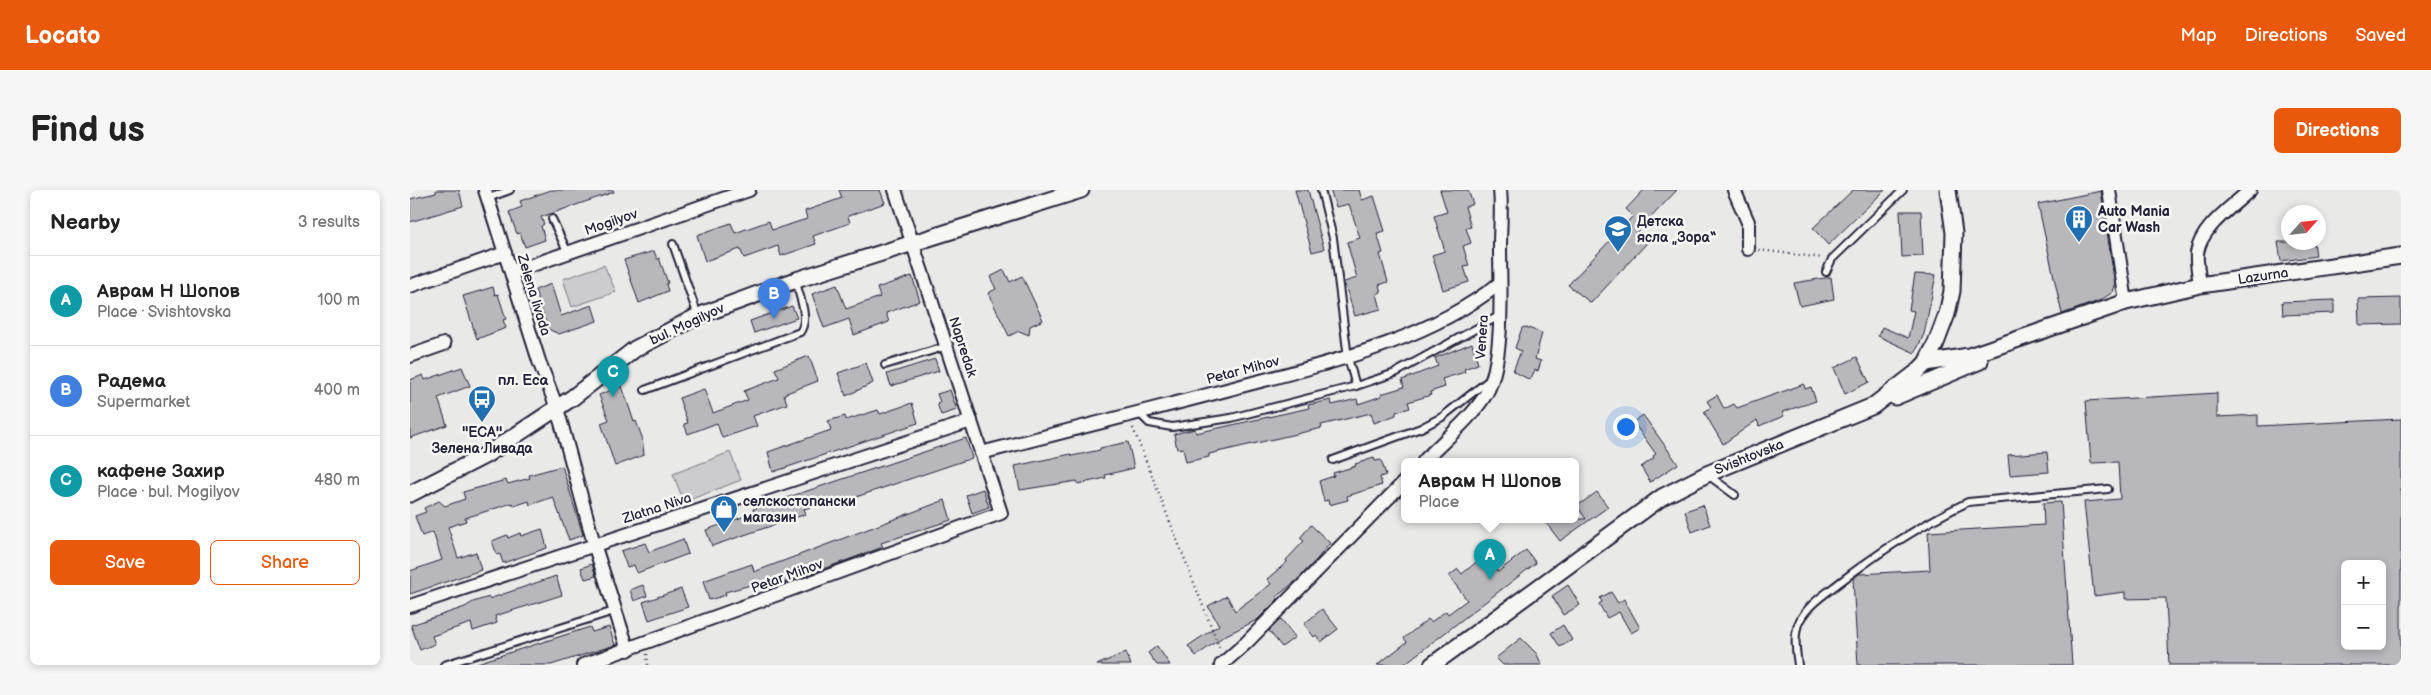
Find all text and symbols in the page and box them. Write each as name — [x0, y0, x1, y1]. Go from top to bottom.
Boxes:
text: Locato — [25, 21, 100, 50]
text: Map — [2181, 25, 2217, 46]
text: Directions — [2245, 25, 2327, 46]
text: Saved — [2355, 25, 2406, 46]
button: Directions — [2274, 108, 2401, 153]
text: Find us — [30, 109, 145, 152]
place label: Auto Mania Car Wash — [2097, 203, 2170, 236]
building icon: Auto Mania Car Wash — [2064, 204, 2094, 243]
street label: Mogilyov — [582, 205, 640, 239]
north arrow — [2281, 205, 2326, 250]
text: Nearby — [50, 210, 120, 235]
text: 3 results — [298, 213, 360, 232]
place label: Детска ясла „Зора“ — [1637, 213, 1717, 246]
school or university icon: Детска ясла „Зора“ — [1603, 214, 1633, 253]
street label: Zelena livada — [513, 251, 554, 338]
street label: Lazurna — [2237, 264, 2289, 288]
pin: B — [758, 278, 790, 319]
text: Аврам Н Шопов — [97, 280, 240, 303]
text: A — [61, 291, 71, 310]
text: 100 m — [317, 291, 360, 310]
street label: bul. Mogilyov — [647, 299, 727, 349]
text: Place · Svishtovska — [97, 303, 231, 322]
street label: Venera — [1472, 314, 1492, 360]
street label: Napredak — [945, 315, 981, 379]
street label: Petar Mihov — [1205, 352, 1282, 388]
pin: C — [597, 356, 629, 397]
text: Радема — [97, 370, 166, 393]
district label: пл. Еса — [498, 371, 549, 390]
text: B — [60, 381, 72, 400]
text: 400 m — [314, 381, 360, 400]
bus stop icon: ''ЕСА'' Зелена Ливада — [467, 384, 497, 423]
text: Supermarket — [97, 393, 190, 412]
your location — [1613, 414, 1639, 440]
place label: ''ЕСА'' Зелена Ливада — [432, 424, 533, 457]
street label: Svishtovska — [1712, 435, 1786, 479]
popup — [1401, 458, 1579, 523]
text: кафене Захир — [97, 460, 225, 483]
text: Аврам Н Шопов — [1419, 470, 1561, 493]
text: C — [60, 471, 72, 490]
text: 480 m — [314, 471, 360, 490]
text: Place · bul. Mogilyov — [97, 483, 240, 502]
street label: Zlatna Niva — [620, 489, 694, 527]
place label: селскостопански магазин — [743, 493, 856, 526]
text: Place — [1419, 493, 1459, 512]
shop icon: селскостопански магазин — [709, 494, 739, 533]
pin: A — [1474, 539, 1506, 580]
button: Save — [50, 540, 200, 585]
button: Share — [210, 540, 360, 585]
street label: Petar Mihov — [749, 555, 825, 597]
map controls — [2341, 560, 2386, 650]
button: + — [2341, 560, 2386, 605]
button: − — [2341, 605, 2386, 650]

